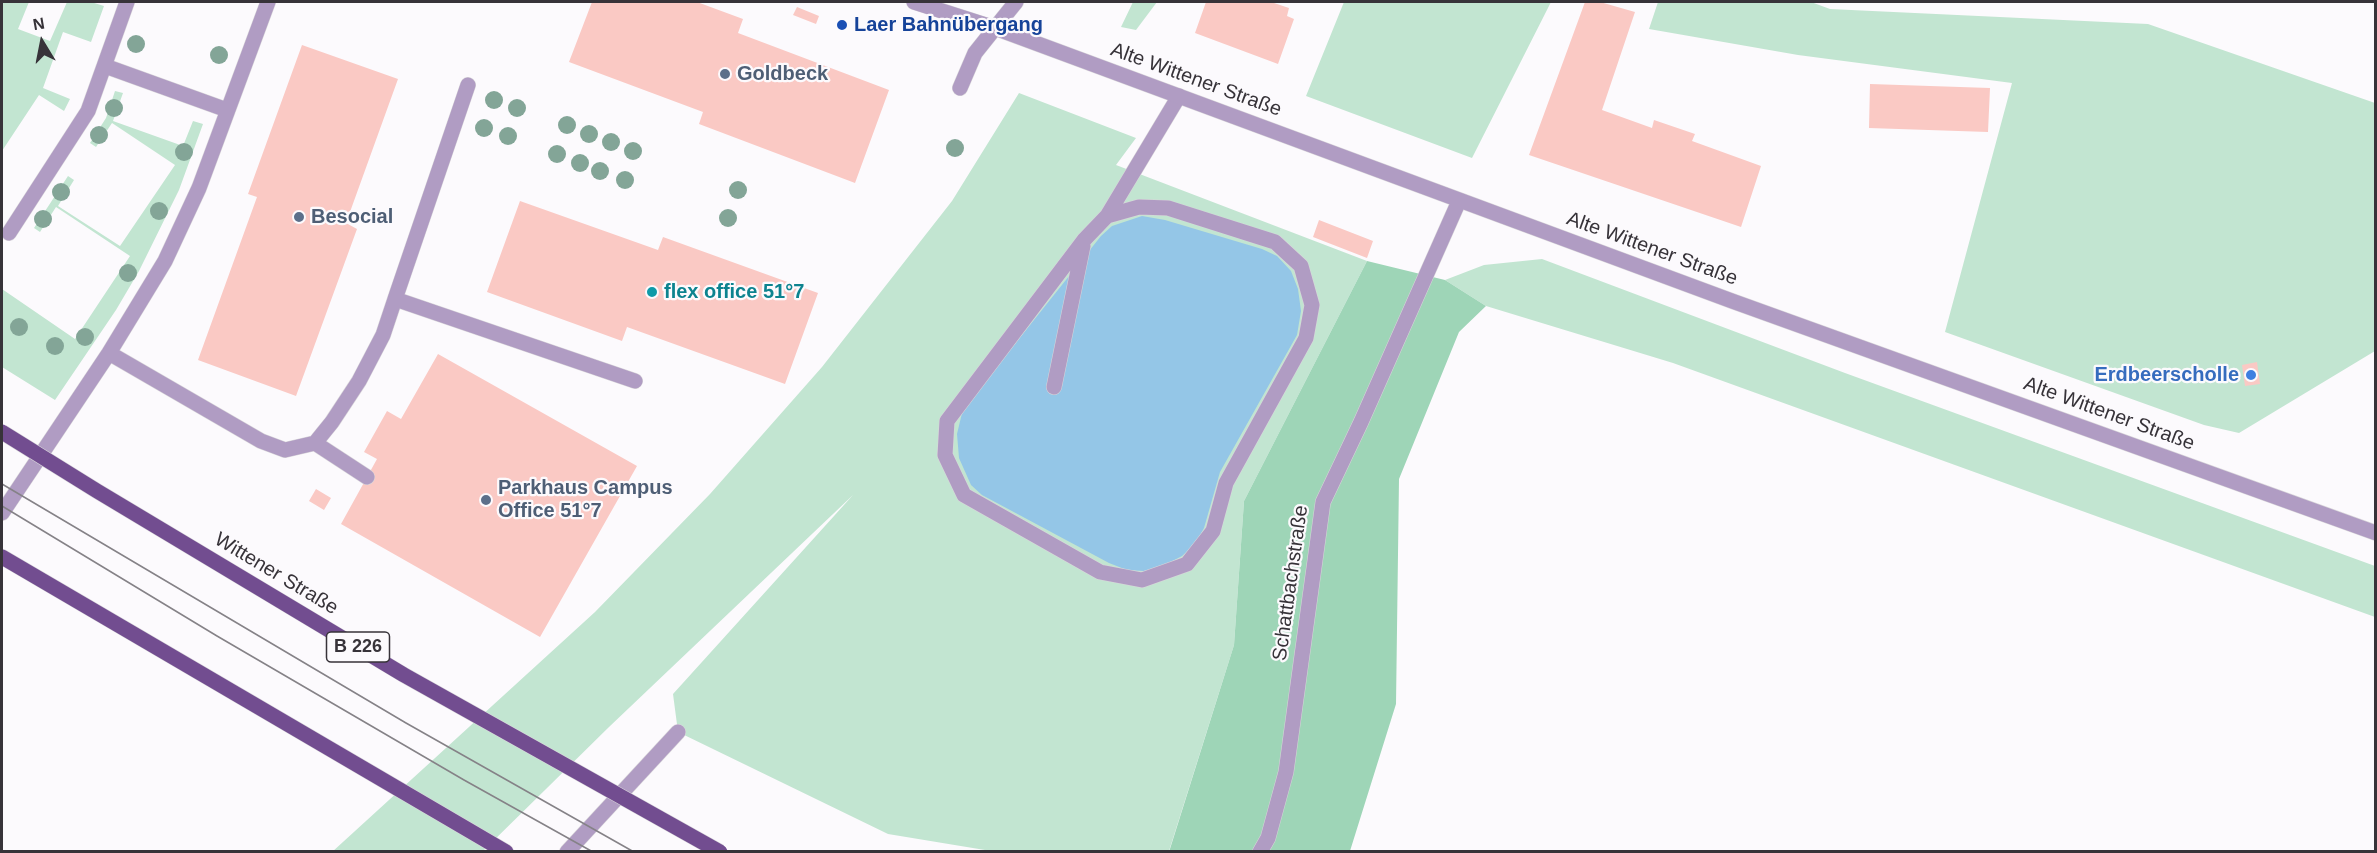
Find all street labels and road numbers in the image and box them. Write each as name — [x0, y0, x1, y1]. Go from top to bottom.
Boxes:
street label: Alte Wittener Straße — [1107, 38, 1285, 122]
street label: Alte Wittener Straße — [1563, 207, 1741, 291]
street label: Alte Wittener Straße — [2020, 372, 2198, 456]
street label: Schattbachstraße — [1268, 504, 1314, 662]
street label: Wittener Straße — [210, 528, 342, 620]
road number: B 226 — [326, 632, 389, 662]

